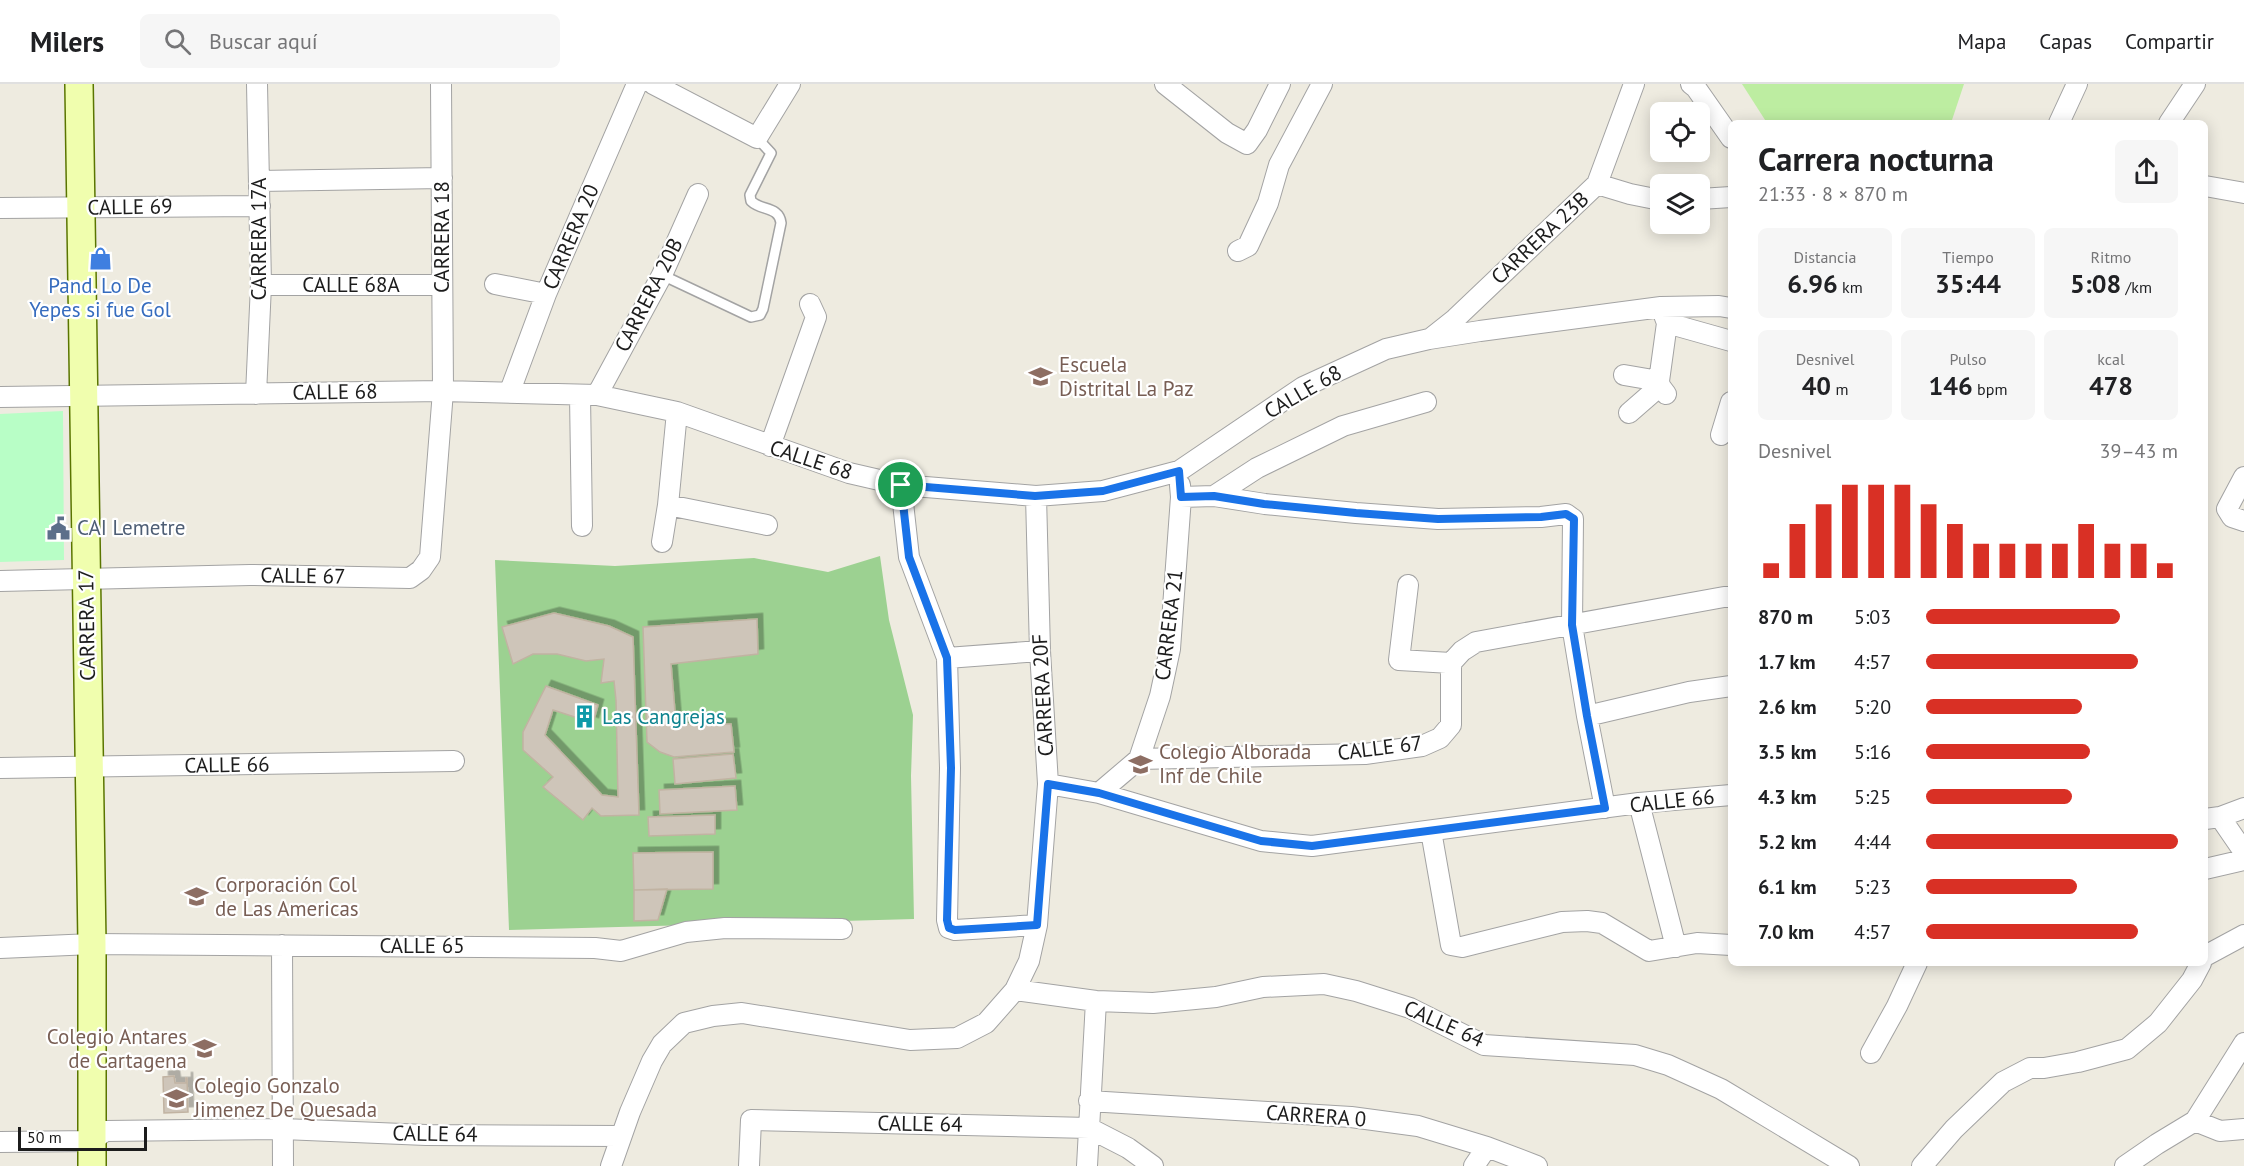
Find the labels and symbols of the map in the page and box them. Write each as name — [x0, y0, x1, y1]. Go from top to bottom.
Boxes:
street label: CARRERA 17A — [245, 177, 272, 300]
street label: CARRERA 20 — [536, 180, 605, 294]
street label: CARRERA 18 — [428, 181, 455, 293]
street label: CARRERA 23B — [1485, 185, 1594, 290]
street label: CALLE 69 — [87, 192, 173, 221]
street label: CARRERA 20B — [608, 233, 689, 356]
shop icon: Pand. Lo De Yepes si fue Gol — [87, 245, 113, 271]
street label: CALLE 68A — [302, 271, 400, 298]
place label: Pand. Lo De Yepes si fue Gol — [29, 272, 171, 323]
place label: Escuela Distrital La Paz — [1059, 351, 1194, 402]
street label: CALLE 68 — [1259, 359, 1346, 425]
school or university icon: Escuela Distrital La Paz — [1028, 364, 1054, 390]
street label: CALLE 68 — [292, 377, 378, 406]
street label: CALLE 68 — [766, 434, 856, 486]
pin — [875, 459, 926, 510]
place label: CAI Lemetre — [77, 514, 185, 541]
public building icon: CAI Lemetre — [46, 515, 72, 541]
street label: CALLE 67 — [260, 561, 346, 590]
street label: CARRERA 21 — [1148, 568, 1189, 682]
street label: CARRERA 17 — [72, 569, 101, 681]
street label: CARRERA 20F — [1026, 633, 1059, 757]
place label: Las Cangrejas — [602, 703, 725, 730]
building icon: Las Cangrejas — [571, 704, 597, 730]
street label: CALLE 67 — [1336, 729, 1424, 766]
place label: Colegio Alborada Inf de Chile — [1159, 738, 1311, 789]
street label: CALLE 66 — [184, 750, 270, 779]
school or university icon: Colegio Alborada Inf de Chile — [1128, 751, 1154, 777]
street label: CALLE 66 — [1628, 783, 1716, 818]
place label: Corporación Col de Las Americas — [215, 871, 359, 922]
school or university icon: Corporación Col de Las Americas — [184, 884, 210, 910]
street label: CALLE 65 — [379, 932, 465, 959]
street label: CALLE 64 — [1400, 994, 1489, 1053]
place label: Colegio Antares de Cartagena — [47, 1023, 187, 1074]
school or university icon: Colegio Antares de Cartagena — [192, 1036, 218, 1062]
place label: Colegio Gonzalo Jimenez De Quesada — [193, 1072, 377, 1123]
school or university icon: Colegio Gonzalo Jimenez De Quesada — [163, 1085, 189, 1111]
street label: CARRERA 0 — [1265, 1099, 1367, 1132]
street label: CALLE 64 — [877, 1109, 963, 1138]
street label: CALLE 64 — [392, 1119, 478, 1148]
scale bar — [18, 1124, 147, 1152]

